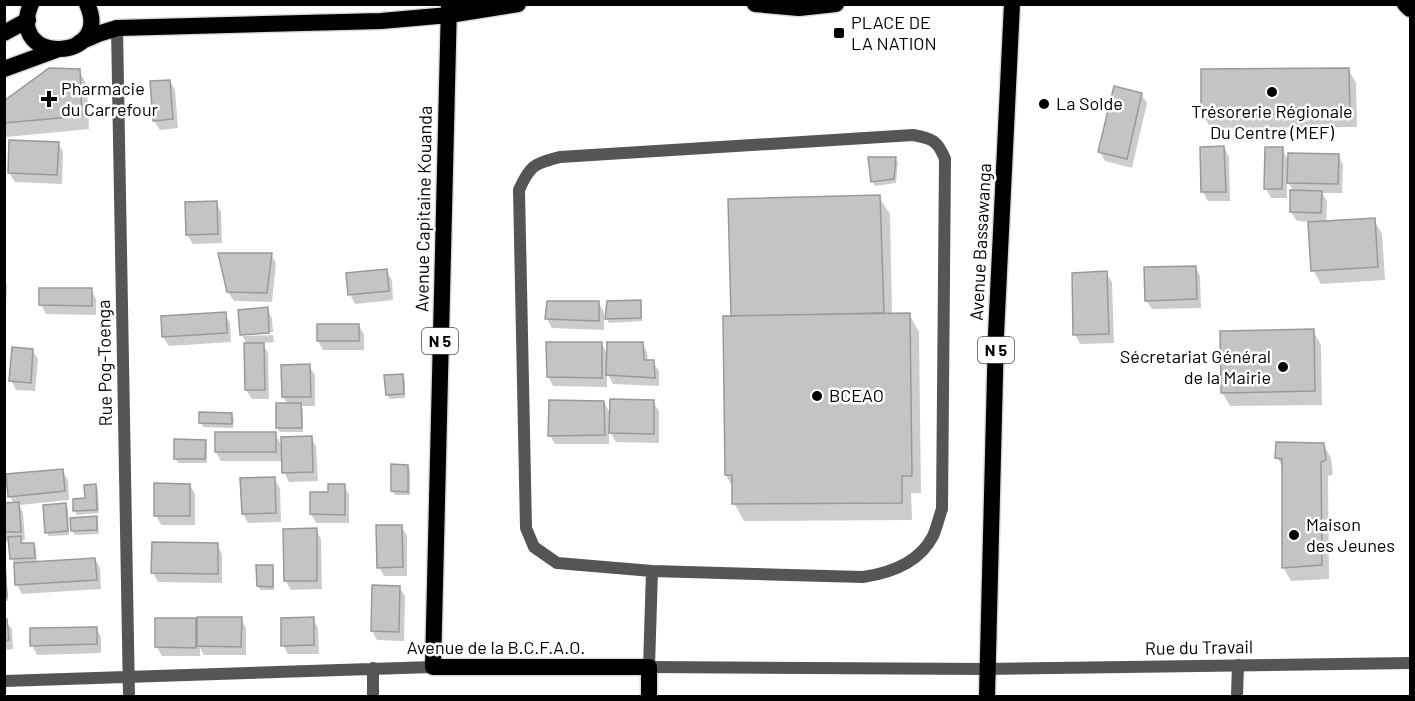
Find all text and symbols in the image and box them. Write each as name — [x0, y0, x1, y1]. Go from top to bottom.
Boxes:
place label: PLACE DE LA NATION — [851, 11, 937, 54]
marker: PLACE DE LA NATION — [832, 26, 846, 40]
place label: Pharmacie du Carrefour — [61, 77, 159, 120]
marker: Trésorerie Régionale Du Centre (MEF) — [1265, 85, 1279, 99]
marker: Pharmacie du Carrefour — [42, 92, 56, 106]
place label: La Solde — [1056, 92, 1123, 114]
marker: La Solde — [1037, 97, 1051, 111]
place label: Trésorerie Régionale Du Centre (MEF) — [1191, 100, 1353, 143]
street label: Avenue Capitaine Kouanda — [410, 106, 436, 312]
street label: Avenue Bassawanga — [965, 163, 995, 321]
street label: Rue Pog-Toenga — [92, 299, 116, 427]
road number: N 5 — [422, 328, 458, 354]
road number: N 5 — [978, 337, 1014, 363]
place label: Sécretariat Général de la Mairie — [1120, 345, 1271, 388]
marker: Sécretariat Général de la Mairie — [1276, 360, 1290, 374]
place label: BCEAO — [829, 384, 884, 406]
marker: BCEAO — [810, 389, 824, 403]
place label: Maison des Jeunes — [1306, 513, 1395, 556]
marker: Maison des Jeunes — [1287, 528, 1301, 542]
street label: Rue du Travail — [1145, 635, 1253, 659]
street label: Avenue de la B.C.F.A.O. — [407, 636, 585, 658]

